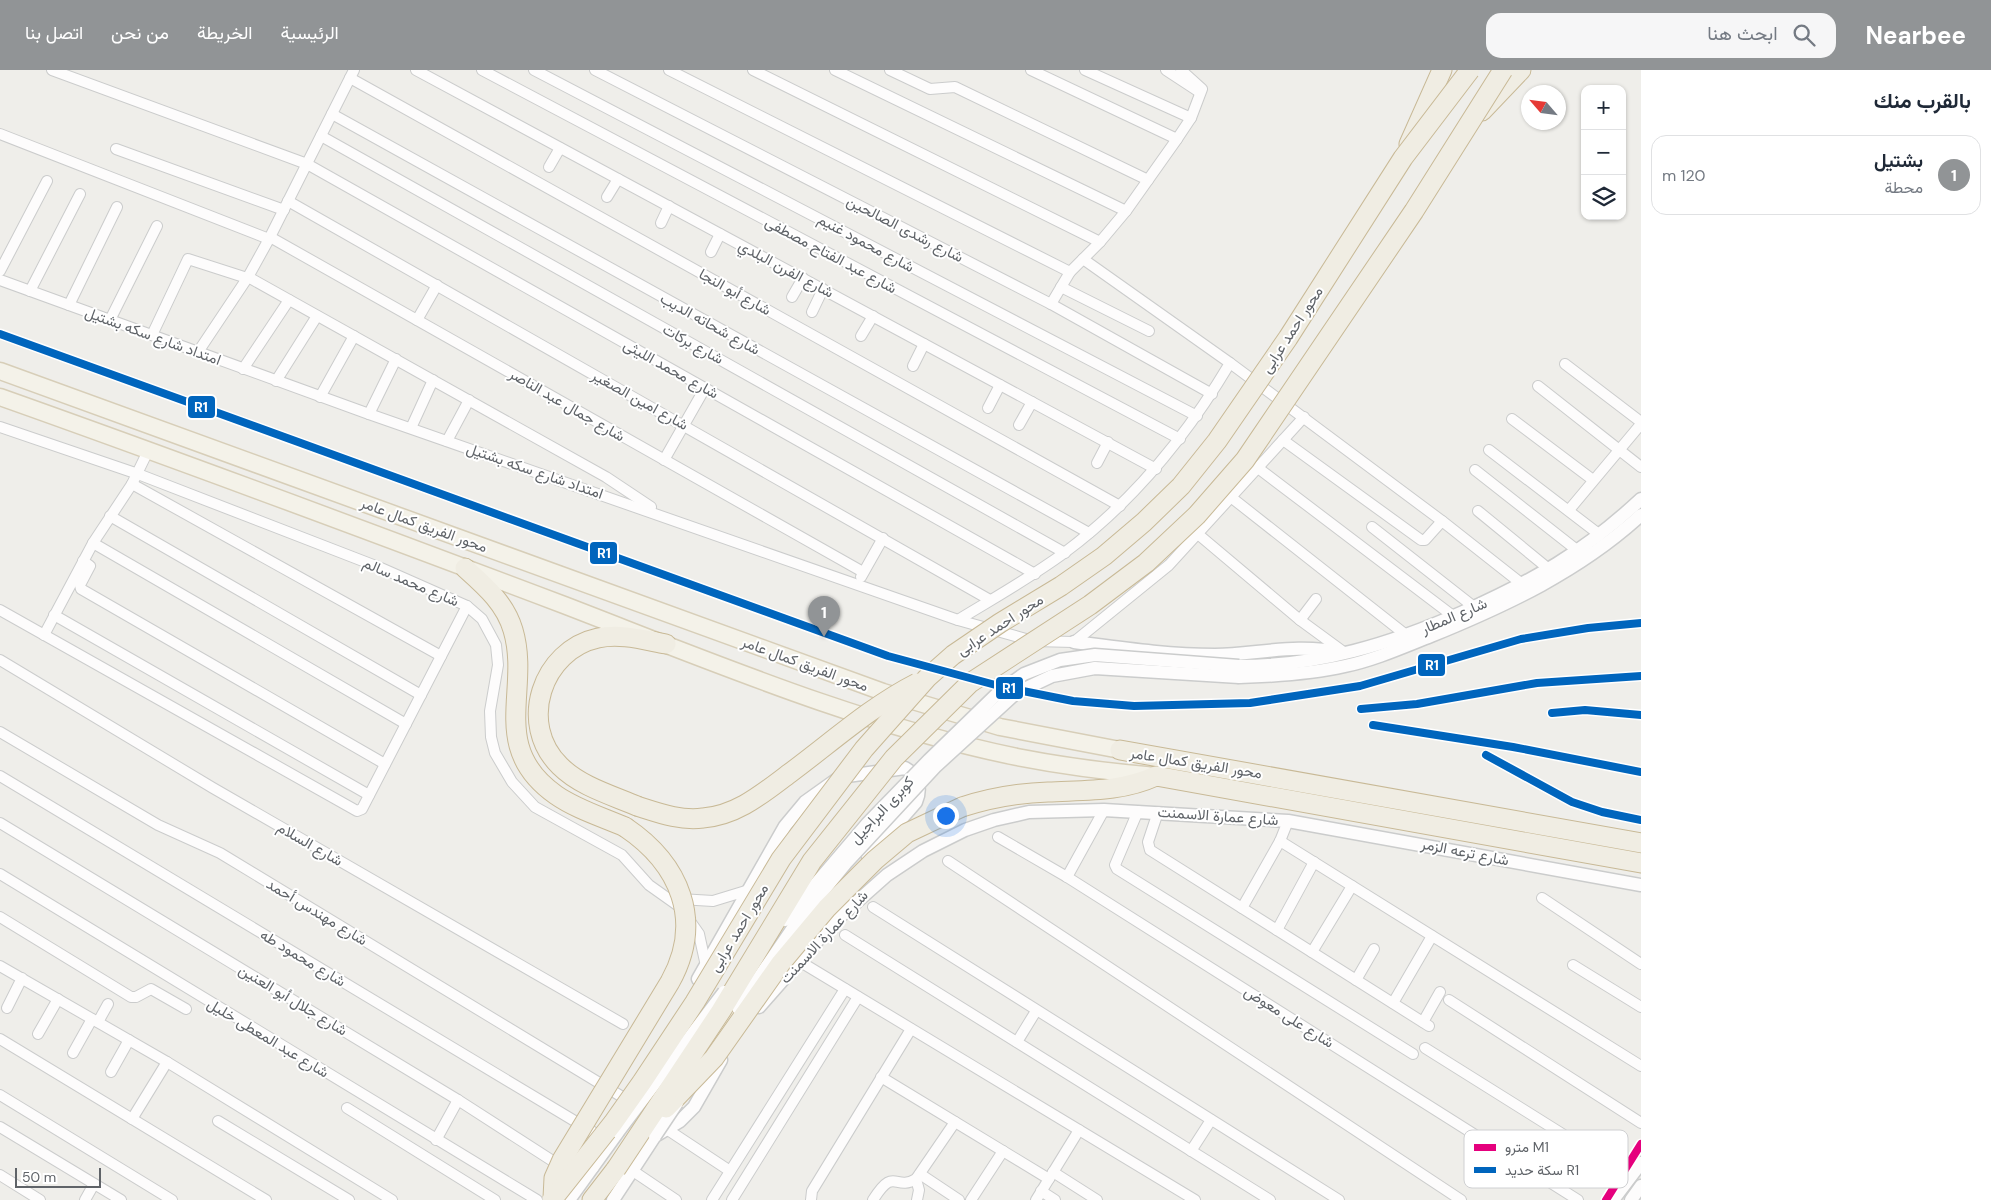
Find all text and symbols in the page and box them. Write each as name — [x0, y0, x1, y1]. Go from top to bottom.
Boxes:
search box — [1486, 13, 1836, 58]
text: Nearbee — [1866, 20, 1966, 51]
text: اتصل بنا — [25, 21, 83, 45]
text: من نحن — [111, 21, 169, 45]
text: الخريطة — [197, 21, 253, 45]
text: الرئيسية — [281, 21, 339, 45]
text: ابحث هنا — [1707, 21, 1778, 46]
icon: search — [1790, 21, 1818, 49]
north arrow — [1521, 85, 1566, 130]
map controls — [1581, 85, 1626, 220]
button: + — [1581, 85, 1626, 130]
text: بالقرب منك — [1874, 87, 1971, 115]
button: − — [1581, 130, 1626, 175]
text: بشتيل — [1874, 148, 1923, 173]
text: 120 m — [1662, 165, 1706, 186]
text: 1 — [1951, 165, 1957, 186]
button: layers — [1581, 175, 1626, 220]
text: محطة — [1884, 177, 1923, 198]
street label: شارع رشدى الصالحين — [843, 191, 967, 268]
street label: شارع محمود غنيم — [814, 209, 918, 278]
street label: شارع عبد الفتاح مصطفى — [761, 212, 900, 299]
street label: شارع الفرن البلدي — [733, 235, 837, 305]
street label: شارع أبو النجا — [695, 264, 775, 321]
street label: محور احمد عرابى — [1256, 283, 1328, 377]
street label: شارع شحاته الديب — [656, 288, 764, 361]
street label: امتداد شارع سكه بشتيل — [82, 302, 224, 371]
street label: شارع بركات — [659, 319, 727, 370]
street label: شارع محمد الليثى — [619, 335, 722, 404]
street label: شارع جمال عبد الناصر — [504, 363, 629, 447]
street label: شارع امين الصغير — [587, 365, 692, 436]
line badge: R1 — [187, 395, 216, 419]
text: R1 — [194, 398, 208, 416]
street label: امتداد شارع سكه بشتيل — [464, 438, 606, 505]
street label: محور الفريق كمال عامر — [357, 492, 490, 557]
line badge: R1 — [589, 541, 618, 565]
text: R1 — [597, 544, 611, 562]
street label: شارع محمد سالم — [360, 553, 462, 612]
street label: محور احمد عرابى — [953, 589, 1047, 661]
street label: شارع المطار — [1417, 593, 1491, 640]
pin: 1 — [808, 596, 840, 637]
street label: محور الفريق كمال عامر — [738, 631, 871, 696]
line badge: R1 — [1417, 653, 1446, 677]
text: R1 — [1425, 656, 1439, 674]
line badge: R1 — [995, 676, 1024, 700]
text: R1 — [1002, 679, 1016, 697]
street label: محور الفريق كمال عامر — [1127, 743, 1264, 783]
street label: كوبرى البراجيل — [846, 772, 919, 848]
street label: شارع عمارة الاسمنت — [1157, 802, 1279, 831]
your location — [933, 803, 959, 829]
street label: شارع السلام — [273, 817, 347, 872]
street label: شارع ترعه الزمر — [1418, 833, 1511, 871]
street label: شارع مهندس أحمد — [262, 874, 371, 951]
street label: محور احمد عرابى — [705, 880, 773, 976]
street label: شارع عمارة الاسمنت — [775, 886, 873, 989]
street label: شارع محمود طه — [256, 925, 350, 992]
street label: شارع جلال أبو العنين — [234, 960, 351, 1041]
street label: شارع على معوض — [1240, 981, 1338, 1054]
street label: شارع عبد المعطى خليل — [203, 994, 333, 1083]
legend — [1464, 1130, 1628, 1188]
text: مترو M1 — [1505, 1138, 1549, 1156]
text: سكة حديد R1 — [1505, 1161, 1579, 1179]
scale bar — [15, 1165, 101, 1188]
text: 50 m — [22, 1168, 56, 1186]

